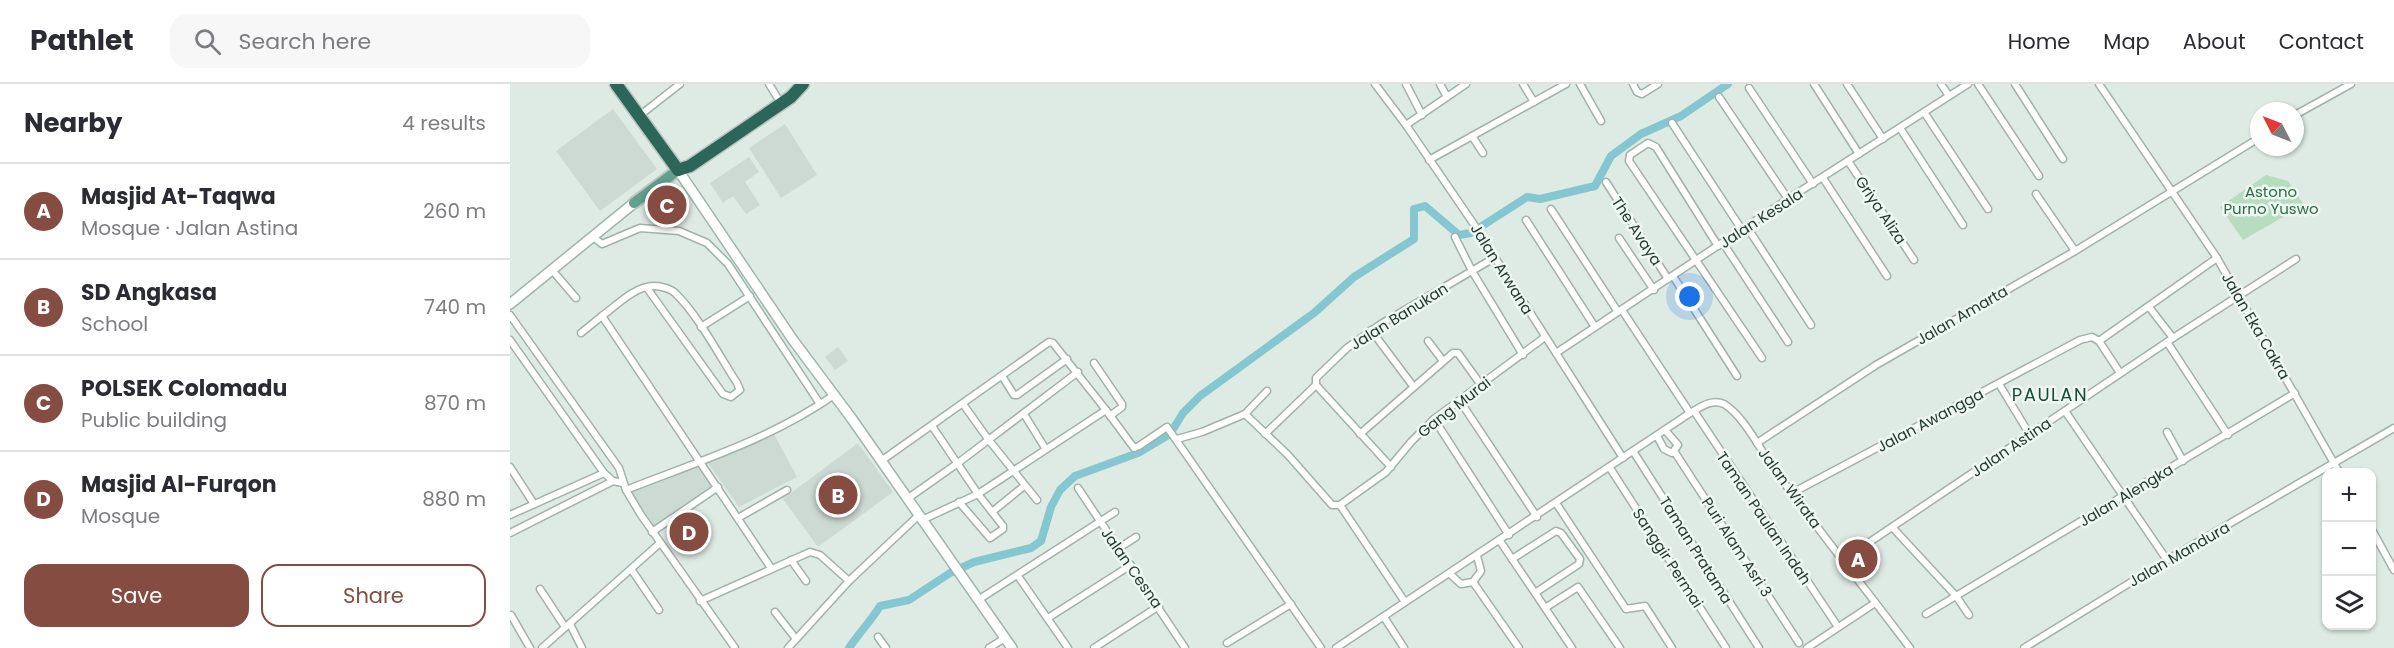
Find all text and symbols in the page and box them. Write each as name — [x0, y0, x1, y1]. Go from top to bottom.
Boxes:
search box — [170, 14, 590, 68]
text: Pathlet — [30, 21, 134, 60]
icon: search — [191, 25, 224, 58]
text: Search here — [239, 26, 371, 57]
text: Home — [2008, 27, 2070, 56]
text: Map — [2103, 27, 2150, 56]
text: About — [2183, 27, 2246, 56]
text: Contact — [2279, 27, 2364, 56]
north arrow — [2250, 102, 2304, 156]
text: Nearby — [24, 105, 122, 141]
text: 4 results — [402, 109, 486, 137]
street label: Griya Aliza — [1850, 172, 1912, 248]
text: Masjid At-Taqwa — [81, 181, 276, 212]
park label: Astono Purno Yuswo — [2223, 181, 2319, 219]
pin: C — [648, 182, 686, 228]
street label: Jalan Kesala — [1715, 183, 1807, 253]
street label: The Avaya — [1607, 192, 1667, 270]
text: A — [36, 197, 51, 225]
text: 260 m — [423, 197, 486, 225]
text: Mosque · Jalan Astina — [81, 214, 298, 242]
street label: Jalan Arwana — [1466, 220, 1538, 318]
street label: Jalan Eka Cakra — [2217, 269, 2295, 383]
text: SD Angkasa — [81, 277, 217, 308]
street label: Jalan Banukan — [1346, 278, 1452, 354]
street label: Jalan Amarta — [1912, 280, 2012, 350]
your location — [1675, 282, 1704, 311]
text: B — [37, 293, 50, 321]
text: 740 m — [424, 293, 486, 321]
text: School — [81, 310, 148, 338]
street label: Gang Murai — [1413, 372, 1495, 442]
text: POLSEK Colomadu — [81, 373, 287, 404]
district label: PAULAN — [2012, 382, 2088, 407]
street label: Jalan Awangga — [1873, 383, 1987, 457]
text: C — [36, 389, 51, 417]
text: 870 m — [424, 389, 486, 417]
text: Public building — [81, 406, 227, 434]
street label: Jalan Astina — [1967, 412, 2055, 482]
street label: Jalan Wirata — [1754, 443, 1826, 533]
street label: Taman Paulan Indah — [1712, 447, 1816, 589]
street label: Jalan Alengka — [2075, 459, 2177, 531]
map controls — [2322, 468, 2376, 630]
button: + — [2322, 468, 2376, 522]
text: Masjid Al-Furqon — [81, 469, 277, 500]
pin: B — [818, 472, 858, 518]
text: D — [36, 485, 51, 513]
text: 880 m — [422, 485, 486, 513]
street label: Taman Pratama — [1654, 492, 1738, 608]
street label: Puri Alam Asri 3 — [1697, 493, 1777, 601]
text: Mosque — [81, 502, 160, 530]
street label: Sanggir Permai — [1628, 504, 1708, 612]
pin: D — [670, 510, 708, 554]
street label: Jalan Mandura — [2125, 516, 2233, 592]
button: − — [2322, 522, 2376, 576]
street label: Jalan Cesna — [1096, 523, 1168, 613]
pin: A — [1838, 536, 1878, 582]
button: Save — [24, 564, 249, 627]
button: Share — [261, 564, 486, 627]
button: layers — [2322, 576, 2376, 630]

